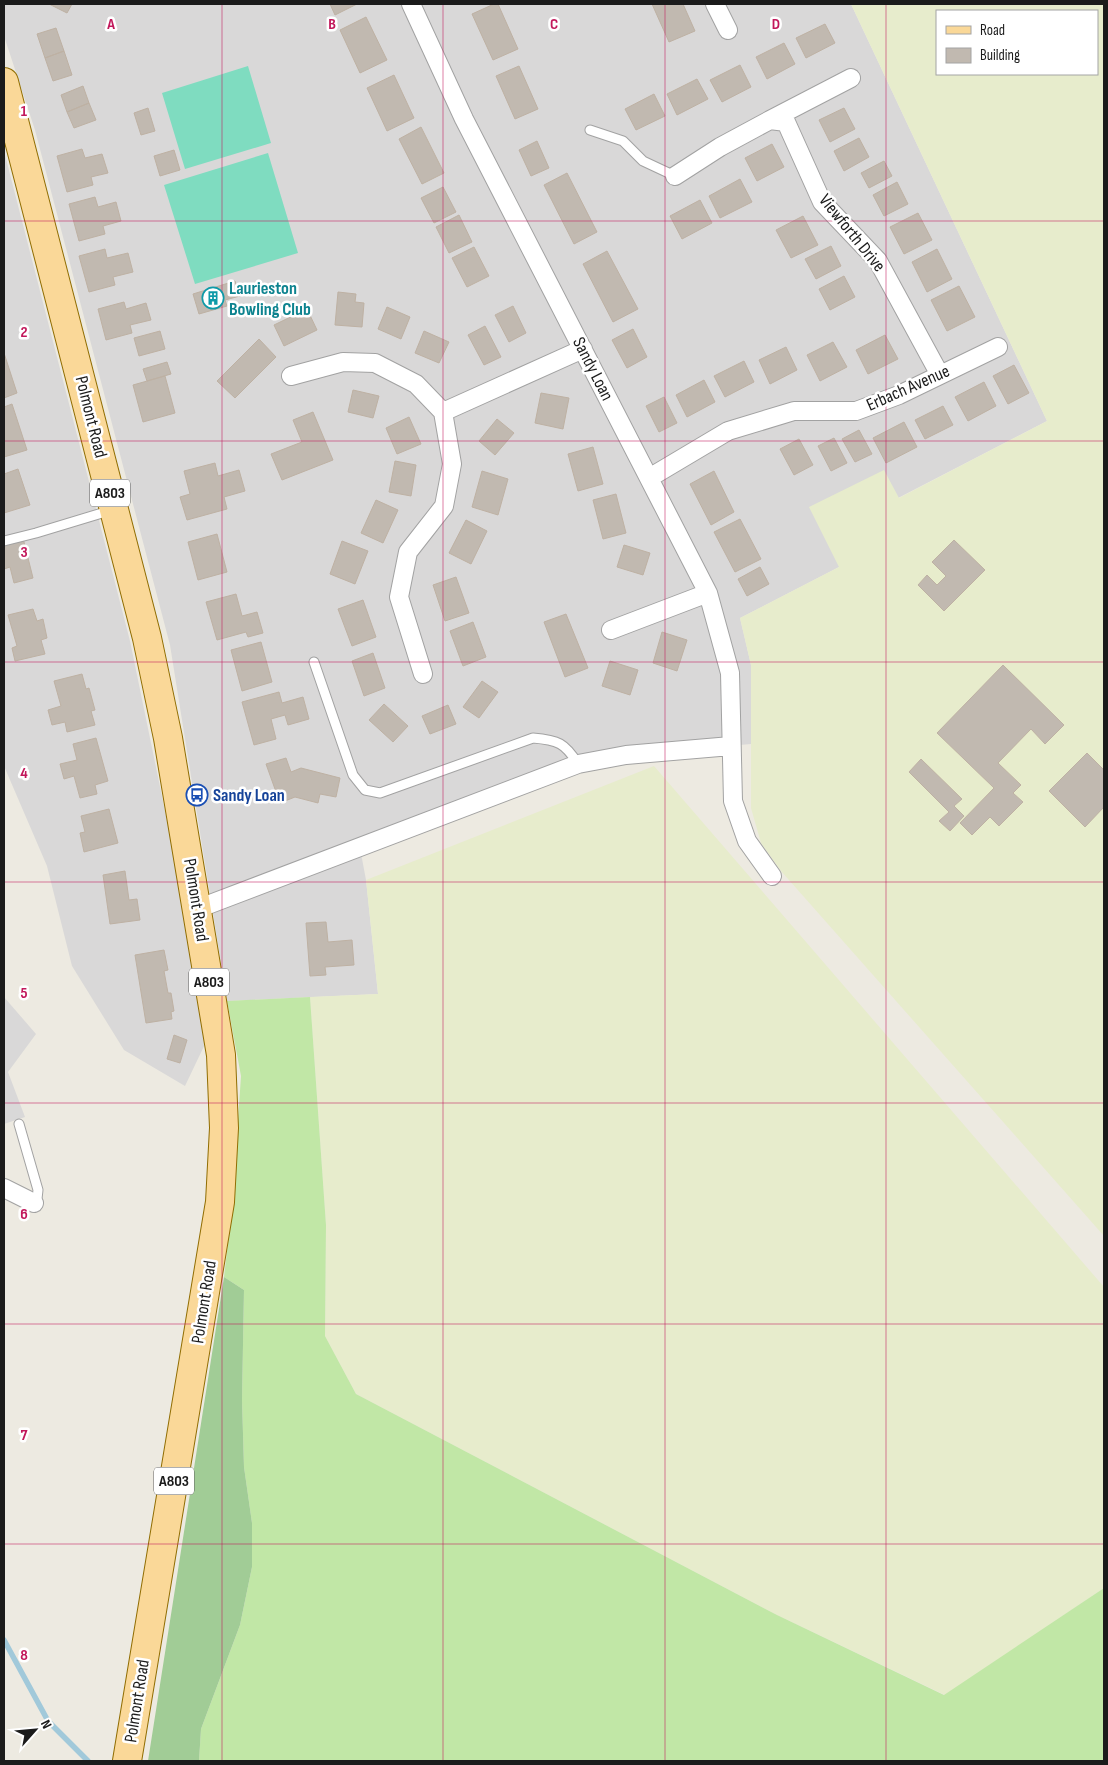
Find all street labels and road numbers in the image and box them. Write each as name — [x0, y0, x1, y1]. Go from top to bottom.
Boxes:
street label: Viewforth Drive — [814, 190, 890, 276]
street label: Sandy Loan — [568, 334, 618, 404]
street label: Erbach Avenue — [863, 360, 953, 416]
street label: Polmont Road — [71, 374, 111, 460]
road number: A803 — [90, 479, 130, 506]
street label: Polmont Road — [179, 857, 213, 943]
road number: A803 — [189, 969, 229, 996]
street label: Polmont Road — [187, 1259, 221, 1345]
road number: A803 — [154, 1468, 194, 1494]
street label: Polmont Road — [120, 1658, 154, 1744]

